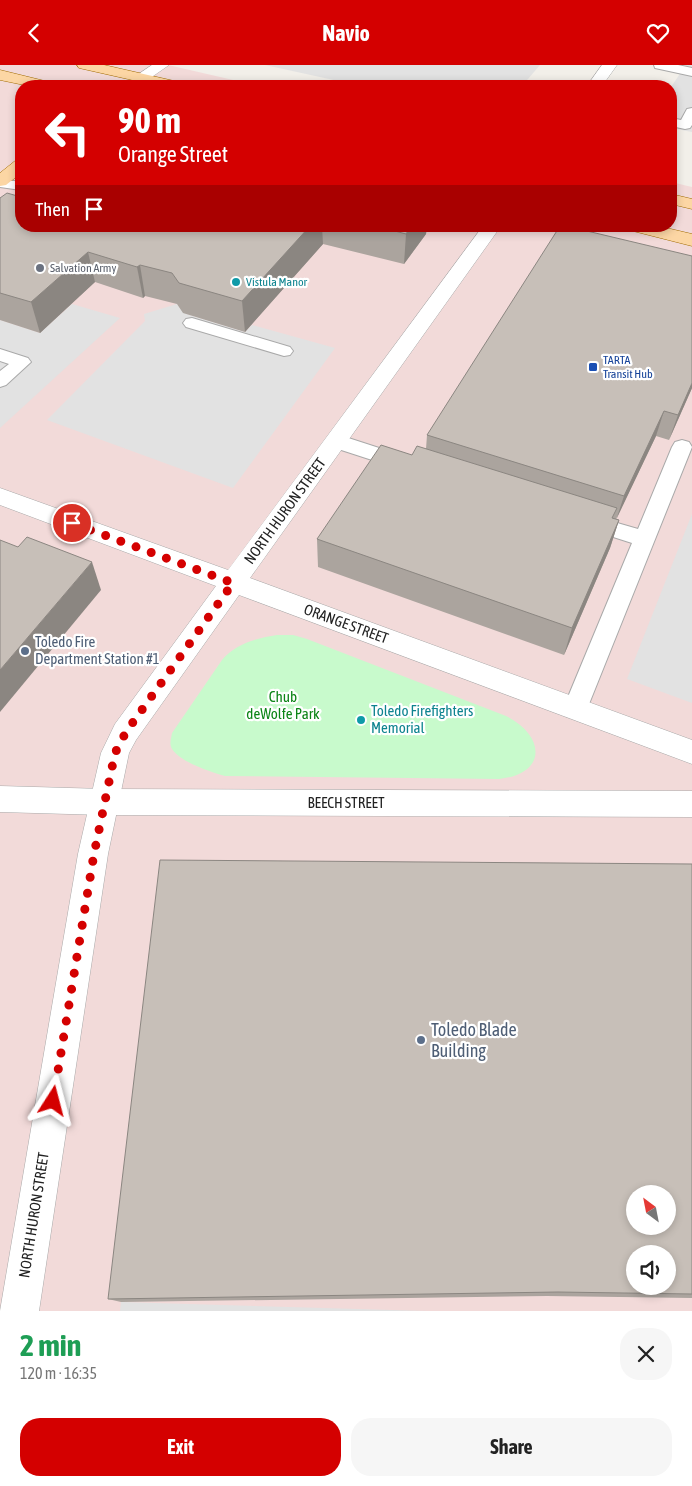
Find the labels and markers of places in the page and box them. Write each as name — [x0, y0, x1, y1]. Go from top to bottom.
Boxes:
place label: Salvation Army — [50, 261, 116, 275]
marker: Salvation Army — [34, 262, 46, 274]
place label: Vistula Manor — [246, 275, 308, 289]
marker: Vistula Manor — [230, 276, 242, 288]
place label: TARTA Transit Hub — [603, 353, 653, 381]
marker: TARTA Transit Hub — [587, 361, 599, 373]
pin — [51, 502, 93, 544]
place label: Toledo Fire Department Station #1 — [35, 633, 160, 667]
marker: Toledo Fire Department Station #1 — [19, 645, 31, 657]
place label: Toledo Firefighters Memorial — [371, 702, 473, 736]
marker: Toledo Firefighters Memorial — [355, 714, 367, 726]
place label: Toledo Blade Building — [431, 1019, 517, 1061]
marker: Toledo Blade Building — [415, 1034, 427, 1046]

